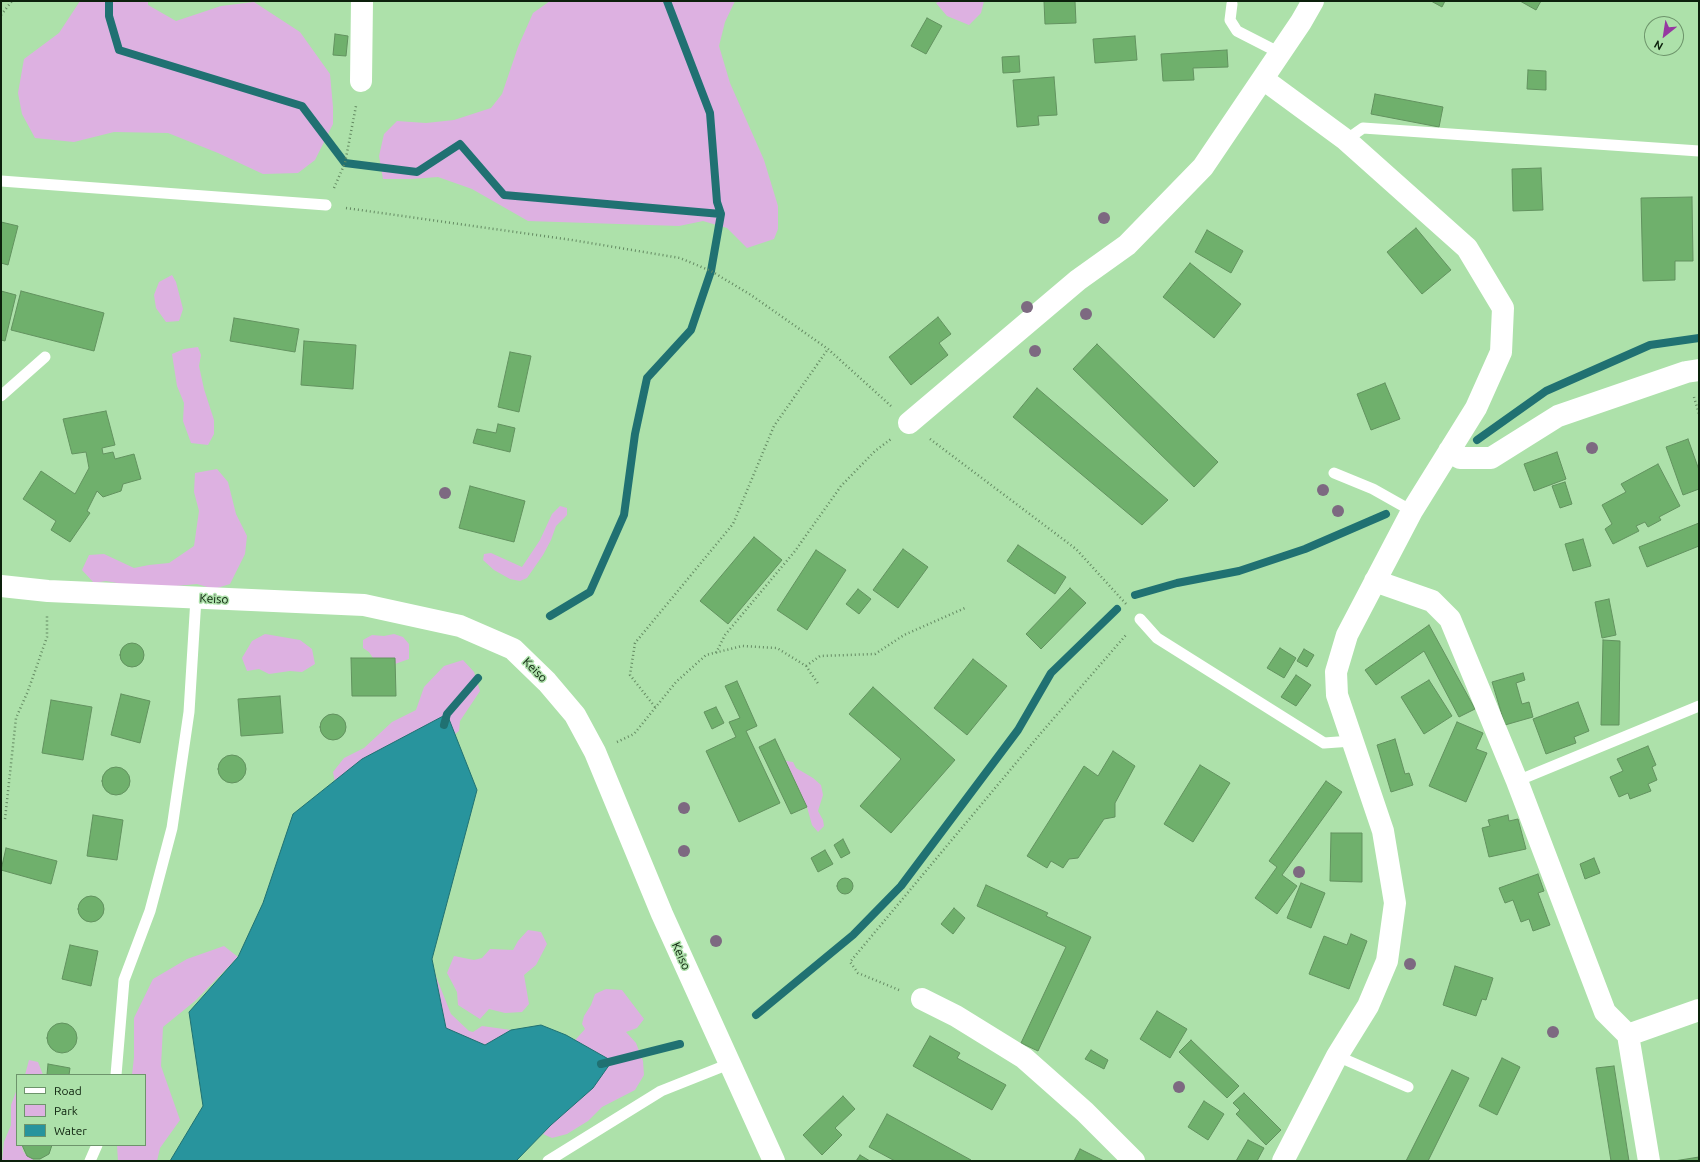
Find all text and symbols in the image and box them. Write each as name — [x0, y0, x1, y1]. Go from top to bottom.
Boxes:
north arrow — [1644, 16, 1684, 56]
text: N — [1652, 38, 1665, 53]
street label: Keiso — [199, 591, 229, 607]
street label: Keiso — [520, 655, 550, 685]
street label: Keiso — [669, 940, 693, 972]
legend — [16, 1074, 146, 1146]
text: Road — [54, 1084, 82, 1097]
text: Park — [54, 1104, 78, 1117]
text: Water — [54, 1124, 87, 1137]

